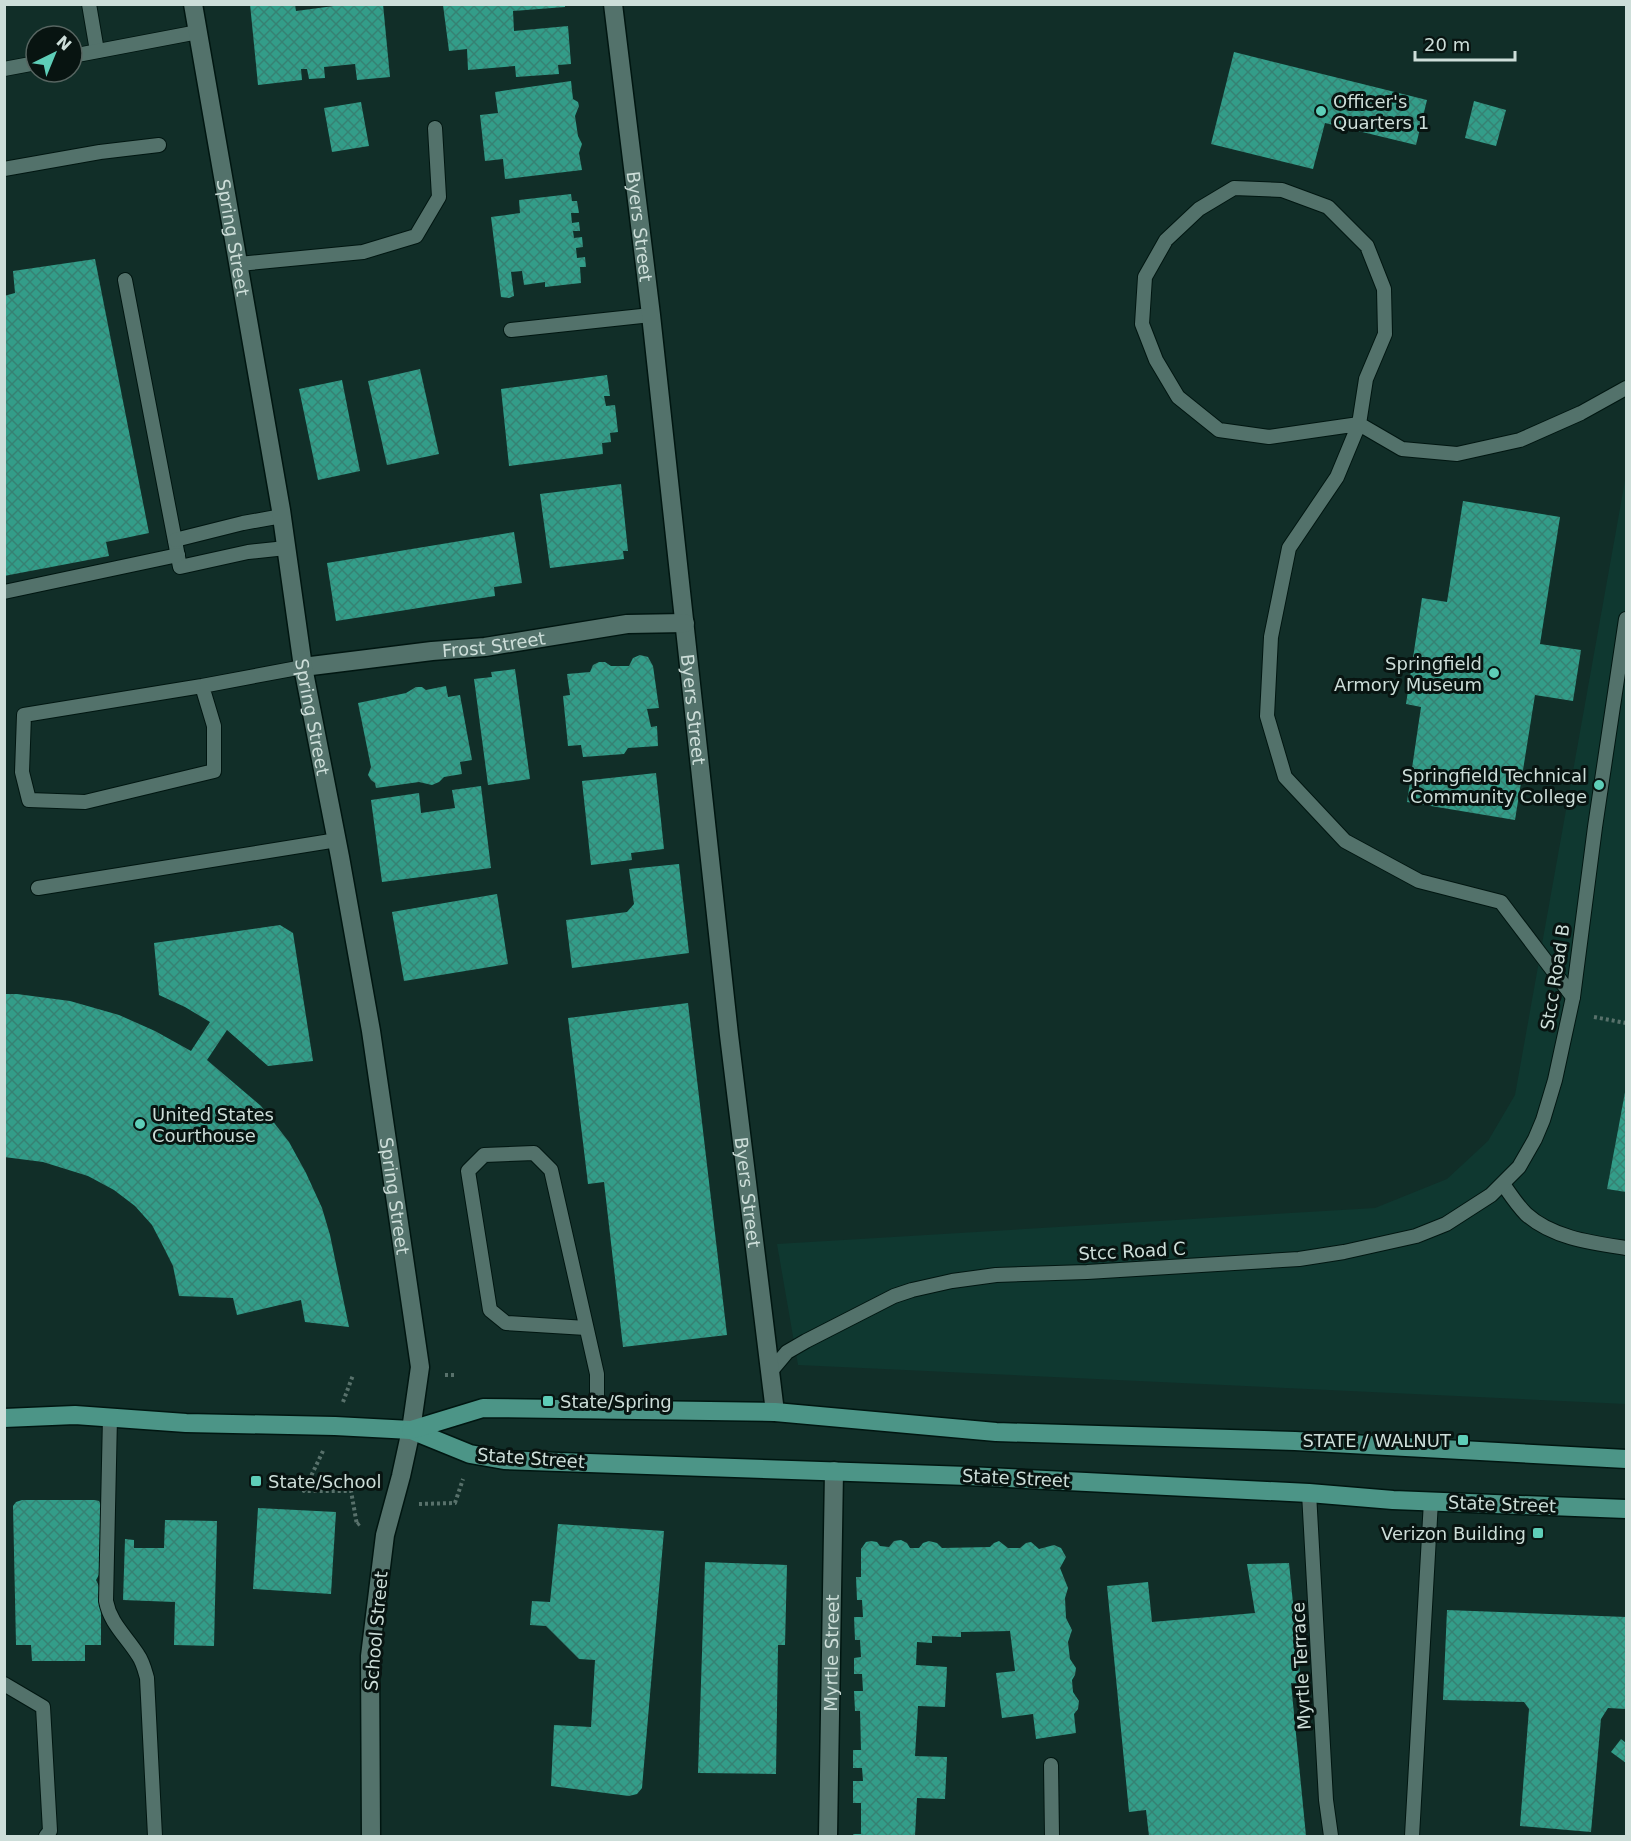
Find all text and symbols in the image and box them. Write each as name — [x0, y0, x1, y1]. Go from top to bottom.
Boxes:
north arrow — [24, 24, 84, 84]
scale bar — [1415, 24, 1516, 62]
text: N — [53, 32, 75, 55]
text: 20 m — [1424, 34, 1470, 55]
place label: Officer's Quarters 1 — [1333, 91, 1429, 133]
marker: Officer's Quarters 1 — [1314, 104, 1328, 118]
street label: Byers Street — [623, 170, 657, 283]
street label: Spring Street — [213, 177, 254, 298]
street label: Frost Street — [441, 627, 547, 661]
street label: Byers Street — [677, 653, 710, 766]
place label: Springfield Armory Museum — [1334, 653, 1482, 695]
street label: Spring Street — [291, 657, 334, 777]
marker: Springfield Armory Museum — [1487, 666, 1501, 680]
place label: Springfield Technical Community College — [1402, 765, 1587, 807]
marker: Springfield Technical Community College — [1592, 778, 1606, 792]
street label: Stcc Road B — [1536, 922, 1574, 1032]
place label: United States Courthouse — [152, 1104, 274, 1146]
marker: United States Courthouse — [133, 1117, 147, 1131]
street label: Spring Street — [376, 1136, 414, 1256]
street label: Byers Street — [731, 1136, 765, 1249]
street label: Stcc Road C — [1078, 1238, 1186, 1264]
place label: State/Spring — [560, 1391, 672, 1412]
marker: State/Spring — [541, 1394, 555, 1408]
place label: STATE / WALNUT — [1302, 1430, 1452, 1451]
marker: STATE / WALNUT — [1456, 1433, 1470, 1447]
street label: State Street — [476, 1444, 586, 1472]
street label: State Street — [961, 1465, 1071, 1491]
place label: State/School — [268, 1471, 381, 1492]
marker: State/School — [249, 1474, 263, 1488]
street label: State Street — [1448, 1492, 1556, 1516]
place label: Verizon Building — [1381, 1523, 1526, 1544]
marker: Verizon Building — [1531, 1526, 1545, 1540]
street label: School Street — [360, 1570, 392, 1692]
street label: Myrtle Street — [820, 1594, 842, 1712]
street label: Myrtle Terrace — [1287, 1602, 1315, 1730]

